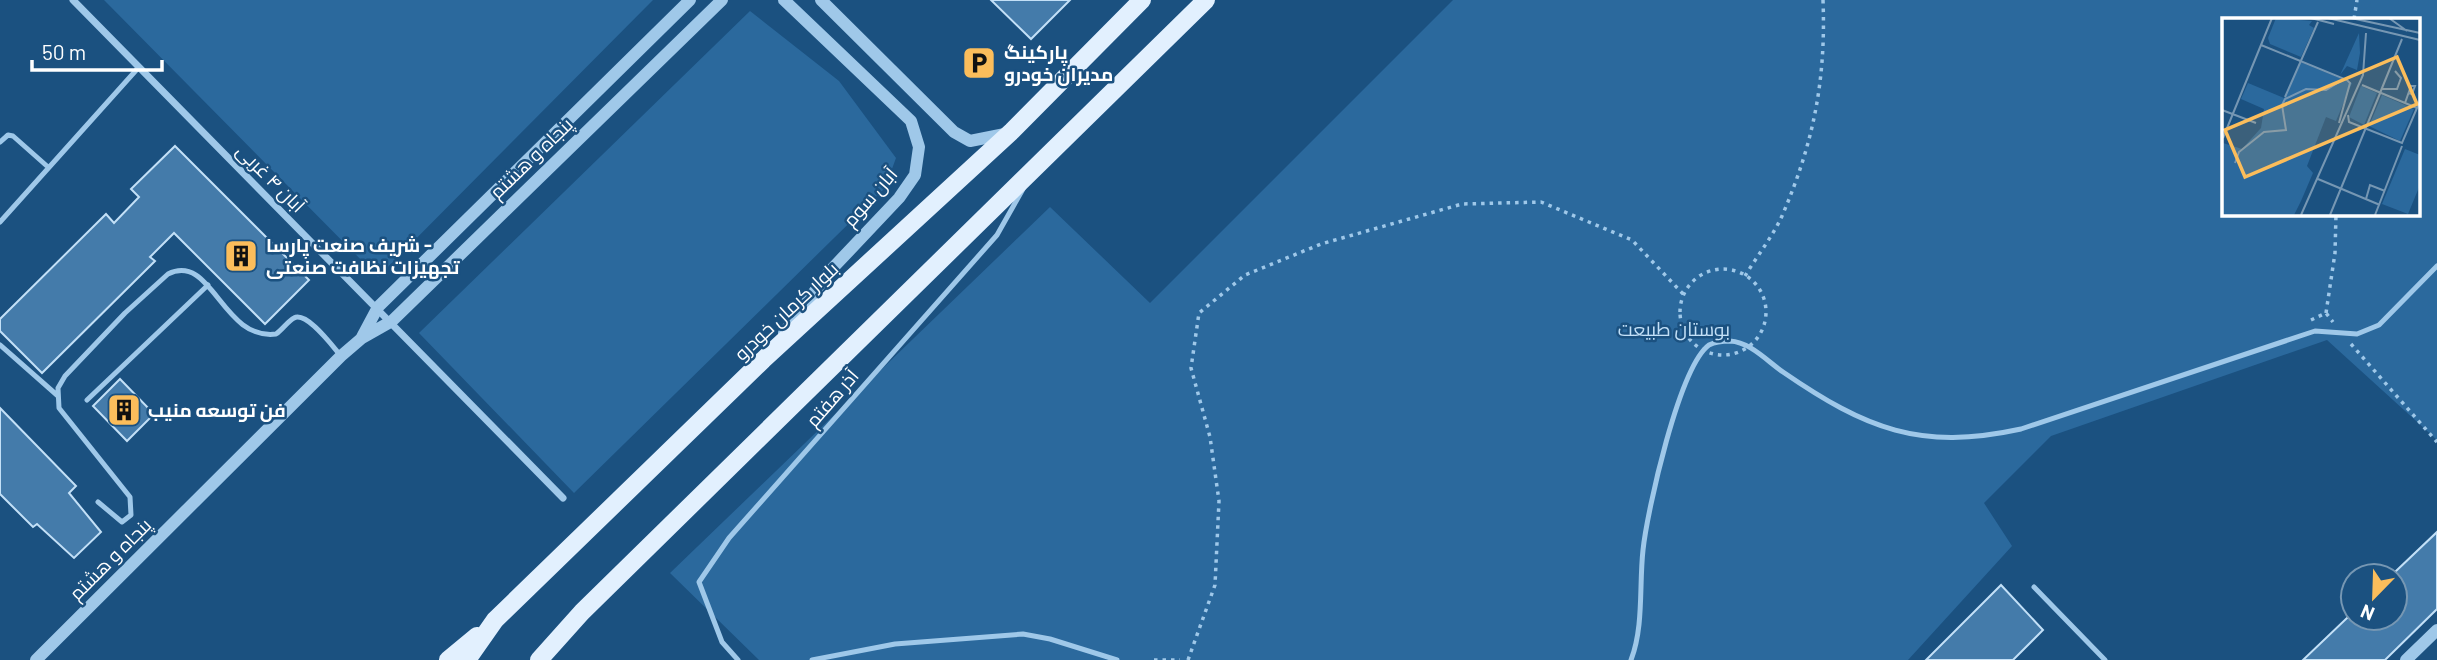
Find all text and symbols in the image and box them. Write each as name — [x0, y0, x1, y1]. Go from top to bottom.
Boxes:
inset map — [2222, 18, 2420, 215]
scale bar — [32, 28, 161, 72]
text: 50 m — [42, 39, 86, 64]
place label: پارکینگ مدیران خودرو — [1004, 40, 1113, 86]
parking icon: پارکینگ مدیران خودرو — [960, 44, 998, 82]
street label: پنجاه و هشتم — [484, 112, 579, 205]
street label: آبان ۴ غربی — [232, 139, 310, 217]
street label: آبان سوم — [838, 162, 904, 233]
place label: شریف صنعت پارسا - تجهیزات نظافت صنعتی — [266, 233, 460, 279]
building icon: شریف صنعت پارسا - تجهیزات نظافت صنعتی — [222, 237, 260, 275]
street label: بلوار کرمان خودرو — [729, 257, 843, 365]
park label: بوستان طبیعت — [1618, 317, 1730, 341]
street label: آذر هفتم — [800, 364, 865, 433]
building icon: فن توسعه منیب — [105, 391, 143, 429]
place label: فن توسعه منیب — [148, 398, 286, 422]
street label: پنجاه و هشتم — [64, 513, 157, 606]
north arrow — [2339, 562, 2409, 632]
text: N — [2357, 600, 2377, 626]

